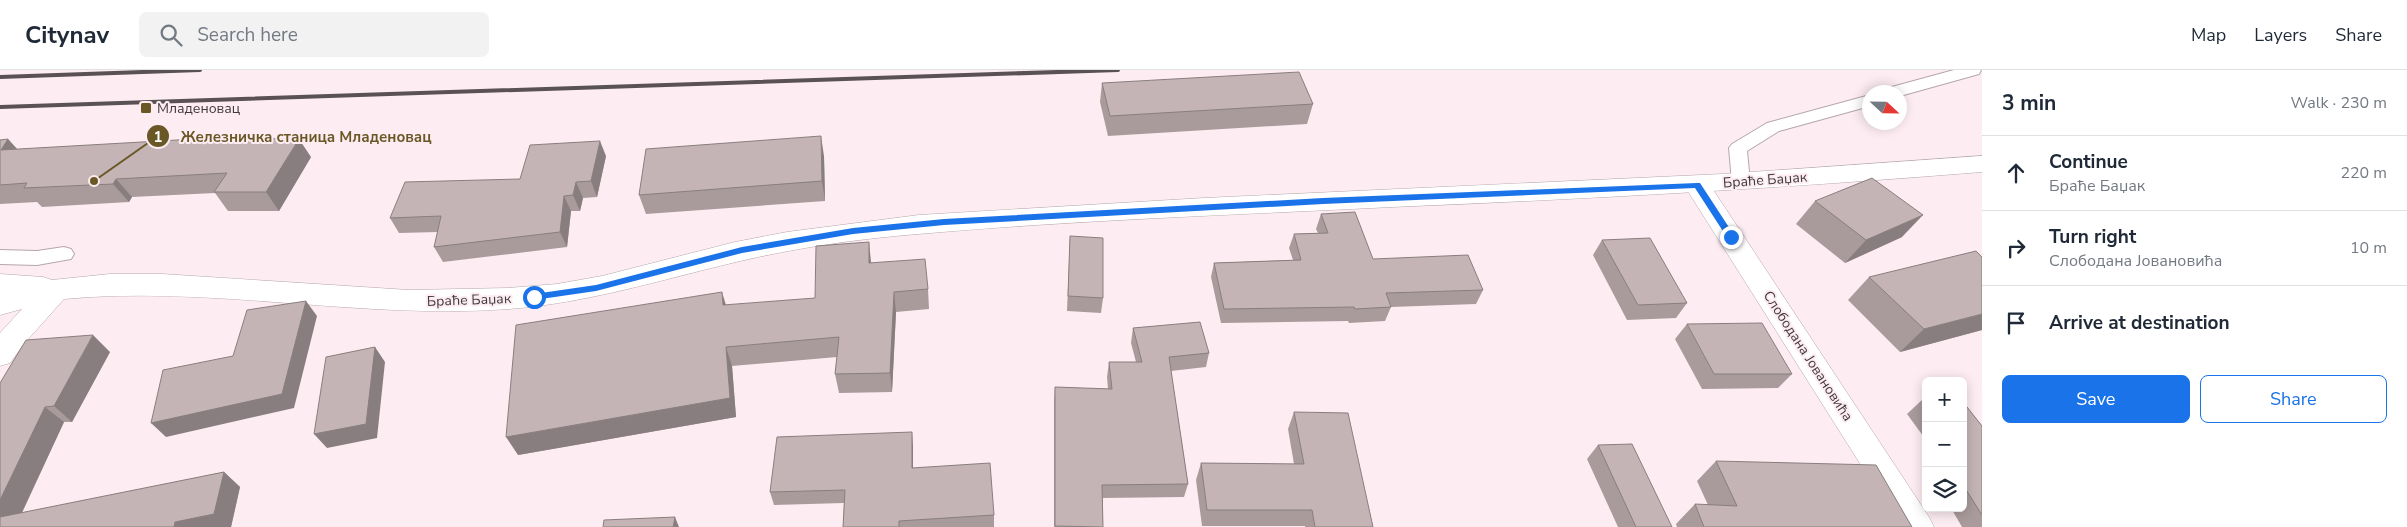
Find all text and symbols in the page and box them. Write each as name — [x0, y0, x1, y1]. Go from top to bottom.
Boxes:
search box — [139, 12, 489, 57]
text: Citynav — [25, 19, 109, 51]
icon: search — [157, 21, 185, 49]
text: Search here — [197, 22, 298, 48]
text: Map — [2191, 23, 2226, 47]
text: Layers — [2254, 23, 2307, 47]
text: Share — [2335, 23, 2382, 47]
north arrow — [1862, 85, 1907, 130]
text: 3 min — [2002, 89, 2056, 117]
text: Walk · 230 m — [2291, 92, 2387, 114]
place label: Младеновац — [157, 99, 240, 118]
marker: Младеновац — [139, 101, 153, 115]
callout: Железничка станица Младеновац — [146, 121, 442, 151]
text: 1 — [153, 127, 163, 147]
text: Железничка станица Младеновац — [180, 127, 432, 147]
text: Continue — [2049, 149, 2128, 175]
icon: ahead — [2002, 159, 2030, 187]
text: 220 m — [2340, 162, 2387, 184]
street label: Браће Баџак — [1722, 168, 1808, 192]
text: Браће Баџак — [2049, 175, 2145, 197]
text: Turn right — [2049, 224, 2136, 250]
route end — [1720, 226, 1743, 249]
icon: right — [2002, 234, 2030, 262]
text: 10 m — [2350, 237, 2387, 259]
text: Слободана Јовановића — [2049, 250, 2222, 272]
route start — [523, 286, 546, 309]
street label: Слободана Јовановића — [1759, 287, 1857, 425]
street label: Браће Баџак — [427, 289, 512, 311]
icon: arrive — [2002, 309, 2030, 337]
text: Arrive at destination — [2049, 310, 2230, 336]
button: Save — [2002, 375, 2190, 423]
button: Share — [2200, 375, 2387, 423]
map controls — [1922, 377, 1967, 512]
button: + — [1922, 377, 1967, 422]
button: − — [1922, 422, 1967, 467]
button: layers — [1922, 467, 1967, 512]

